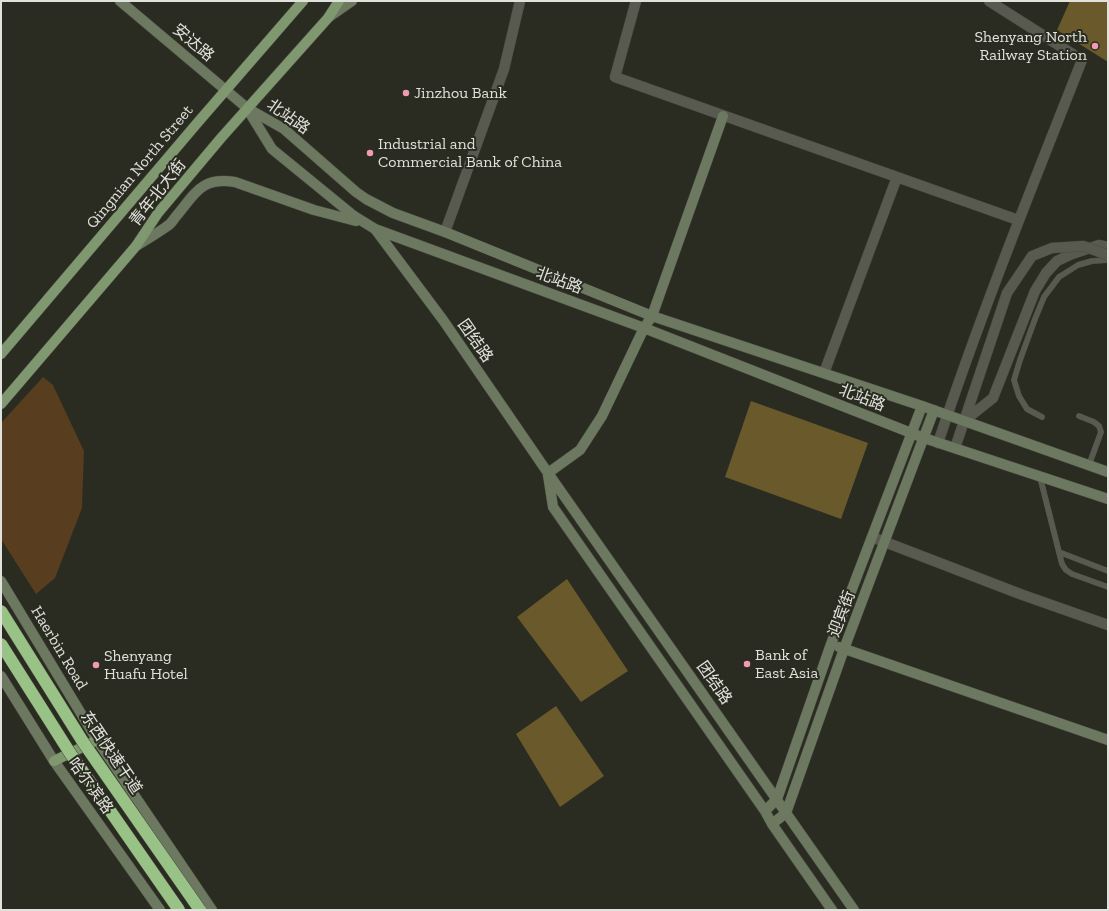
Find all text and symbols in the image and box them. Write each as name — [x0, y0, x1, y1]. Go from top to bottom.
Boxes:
street label: 安达路 — [168, 20, 218, 66]
place label: Shenyang North Railway Station — [974, 27, 1087, 65]
marker: Shenyang North Railway Station — [1090, 41, 1100, 51]
place label: Jinzhou Bank — [414, 83, 507, 103]
marker: Jinzhou Bank — [401, 88, 411, 98]
street label: 北站路 — [263, 95, 313, 139]
street label: Qingnian North Street — [83, 101, 197, 233]
place label: Industrial and Commercial Bank of China — [378, 134, 562, 172]
marker: Industrial and Commercial Bank of China — [365, 148, 375, 158]
street label: 青年北大街 — [126, 156, 190, 230]
street label: 北站路 — [533, 264, 585, 298]
street label: 团结路 — [453, 316, 497, 366]
street label: 北站路 — [836, 380, 888, 416]
street label: 迎宾街 — [824, 588, 860, 640]
street label: Haerbin Road — [27, 603, 91, 693]
place label: Bank of East Asia — [755, 645, 818, 683]
place label: Shenyang Huafu Hotel — [104, 646, 188, 684]
street label: 团结路 — [692, 658, 736, 708]
marker: Bank of East Asia — [742, 659, 752, 669]
marker: Shenyang Huafu Hotel — [91, 660, 101, 670]
street label: 东西快速干道 — [76, 708, 146, 798]
street label: 哈尔滨路 — [63, 754, 117, 818]

